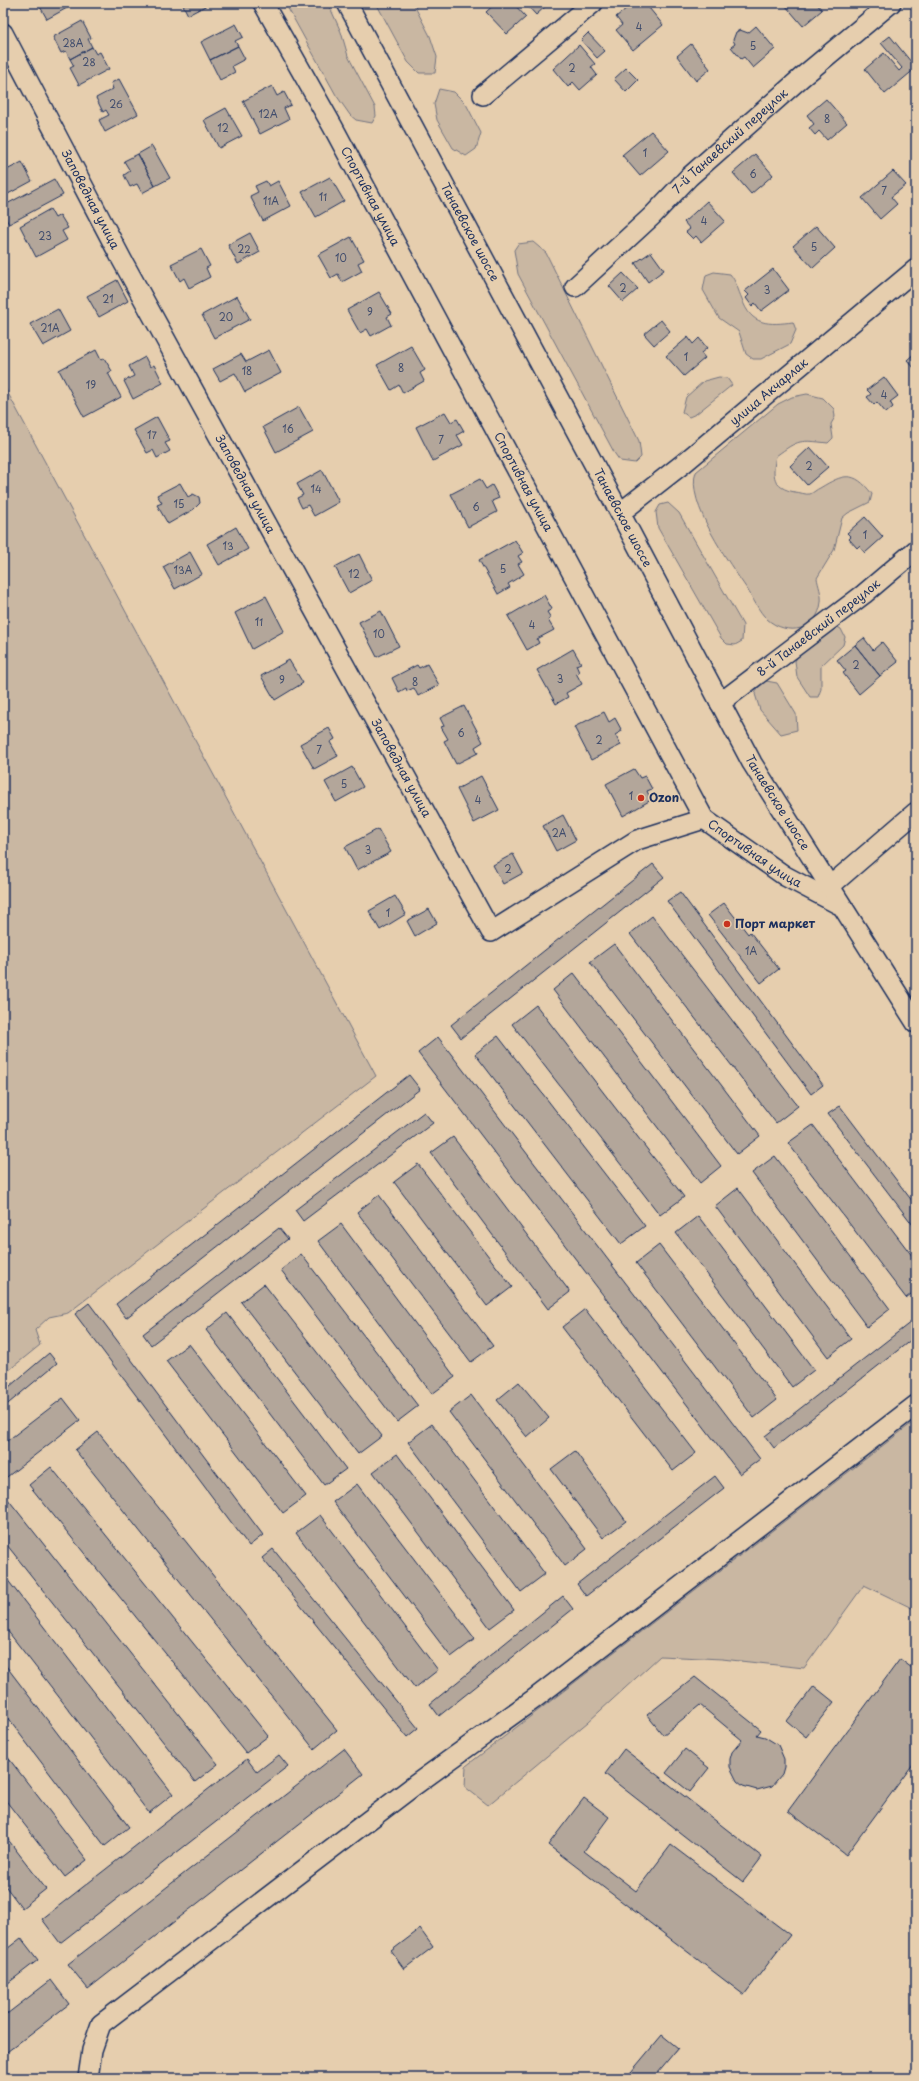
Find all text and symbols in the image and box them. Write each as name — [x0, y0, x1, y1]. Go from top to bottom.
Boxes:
house number: 4 — [636, 19, 643, 34]
house number: 28А — [63, 35, 84, 50]
house number: 5 — [750, 38, 756, 53]
house number: 28 — [82, 54, 96, 69]
house number: 2 — [568, 60, 576, 75]
street label: 7-й Танаевский переулок — [668, 83, 792, 197]
house number: 26 — [109, 96, 123, 111]
house number: 12А — [258, 106, 278, 121]
house number: 8 — [824, 111, 830, 126]
house number: 12 — [217, 120, 229, 135]
street label: Спортивная улица — [337, 143, 405, 249]
house number: 1 — [643, 145, 647, 160]
street label: Заповедная улица — [58, 146, 125, 252]
house number: 6 — [749, 166, 757, 181]
street label: Танаевское шоссе — [437, 179, 504, 284]
house number: 7 — [881, 183, 887, 198]
house number: 11 — [319, 189, 327, 204]
house number: 11А — [263, 193, 279, 208]
house number: 4 — [701, 213, 708, 228]
house number: 23 — [38, 228, 52, 243]
house number: 5 — [811, 239, 817, 254]
house number: 22 — [237, 241, 251, 256]
house number: 10 — [335, 250, 347, 265]
house number: 2 — [619, 280, 627, 295]
house number: 3 — [764, 282, 770, 297]
house number: 21 — [102, 291, 114, 306]
house number: 9 — [367, 304, 373, 319]
house number: 20 — [219, 309, 233, 324]
house number: 21А — [40, 320, 60, 335]
house number: 1 — [684, 349, 688, 364]
street label: улица Акчарлак — [725, 353, 812, 429]
house number: 8 — [398, 360, 404, 375]
house number: 18 — [242, 363, 252, 378]
house number: 19 — [86, 377, 96, 392]
house number: 4 — [881, 387, 888, 402]
house number: 16 — [282, 421, 294, 436]
house number: 17 — [147, 427, 158, 442]
street label: Спортивная улица — [490, 428, 558, 535]
street label: Заповедная улица — [212, 431, 281, 537]
house number: 7 — [438, 432, 444, 447]
house number: 2 — [805, 458, 813, 473]
street label: Танаевское шоссе — [590, 465, 657, 570]
house number: 14 — [310, 481, 322, 496]
house number: 15 — [174, 496, 184, 511]
house number: 6 — [472, 499, 480, 514]
house number: 1 — [863, 527, 867, 542]
house number: 13 — [222, 538, 234, 553]
house number: 5 — [500, 561, 506, 576]
house number: 13А — [174, 562, 193, 577]
house number: 12 — [348, 566, 360, 581]
street label: 8-й Танаевский переулок — [753, 574, 884, 680]
house number: 11 — [255, 614, 263, 629]
house number: 4 — [529, 617, 536, 632]
house number: 10 — [373, 626, 385, 641]
house number: 2 — [852, 657, 860, 672]
house number: 3 — [557, 671, 563, 686]
house number: 9 — [279, 672, 285, 687]
house number: 8 — [412, 674, 418, 689]
street label: Заповедная улица — [367, 715, 437, 821]
house number: 6 — [457, 725, 465, 740]
house number: 2 — [595, 732, 603, 747]
house number: 7 — [316, 742, 322, 757]
street label: Танаевское шоссе — [741, 751, 815, 853]
house number: 5 — [341, 776, 347, 791]
house number: 1 — [629, 788, 633, 803]
place label: Ozon — [649, 788, 679, 806]
house number: 4 — [475, 792, 482, 807]
marker: Ozon — [636, 793, 646, 803]
street label: Спортивная улица — [704, 814, 806, 891]
house number: 2А — [552, 825, 567, 840]
house number: 3 — [365, 842, 371, 857]
house number: 2 — [504, 861, 512, 876]
house number: 1 — [386, 905, 390, 920]
place label: Порт маркет — [735, 914, 816, 932]
marker: Порт маркет — [722, 919, 732, 929]
house number: 1А — [745, 943, 757, 958]

